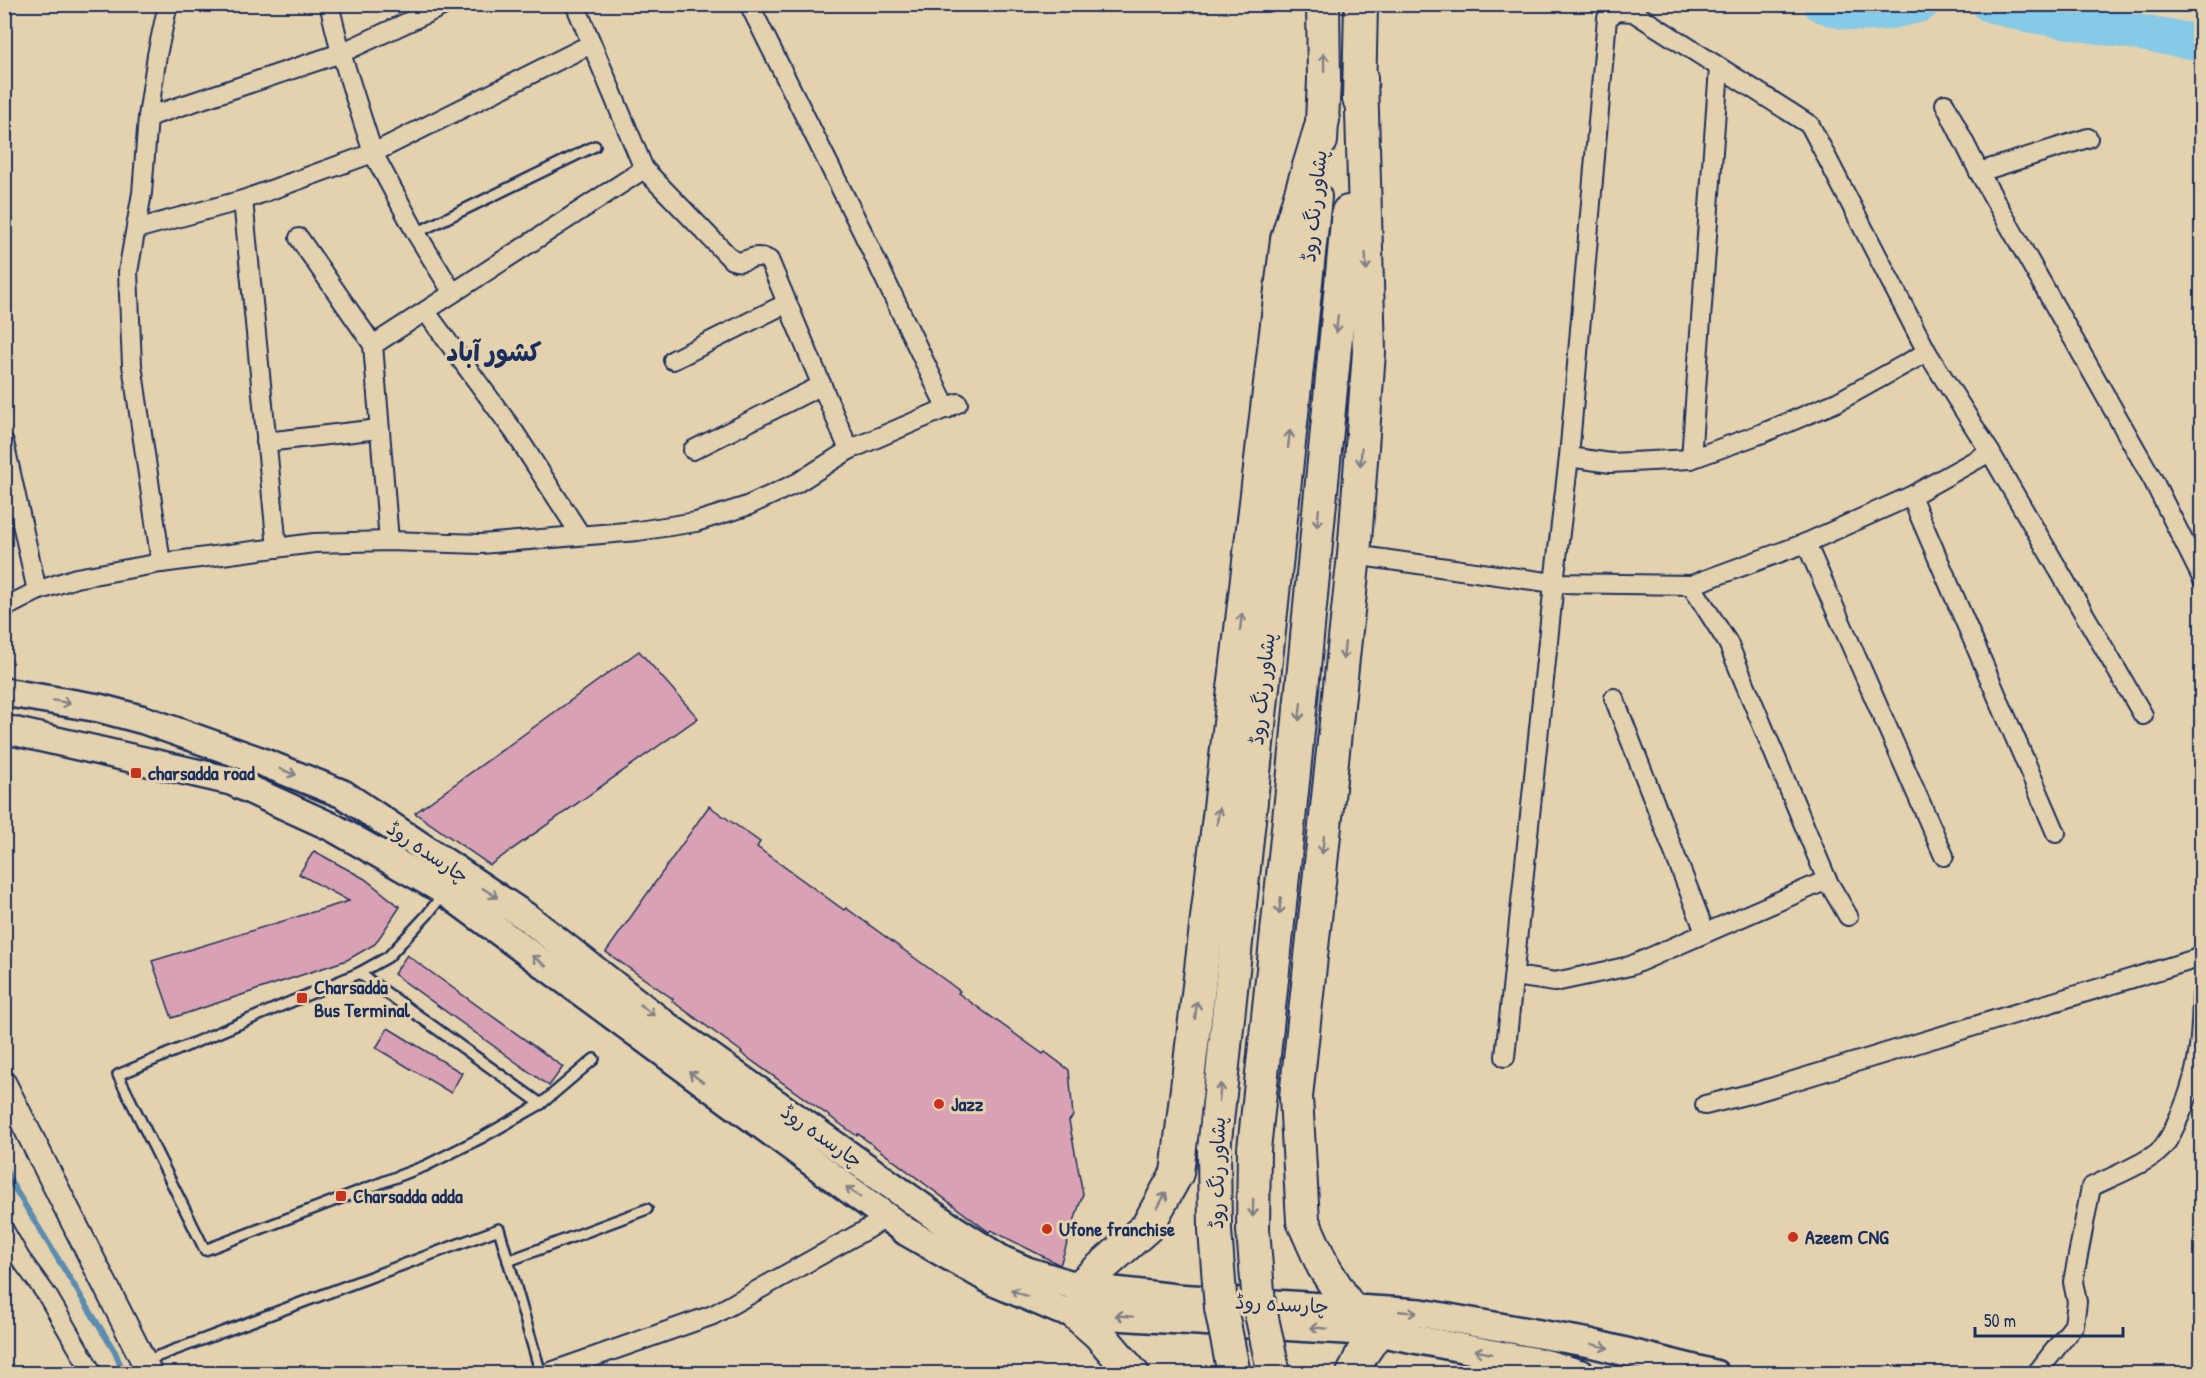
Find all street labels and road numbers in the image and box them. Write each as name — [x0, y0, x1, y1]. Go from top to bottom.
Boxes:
street label: پشاور رنگ روڈ — [1294, 149, 1333, 263]
street label: پشاور رنگ روڈ — [1242, 632, 1281, 746]
street label: چارسدہ روڈ — [382, 814, 475, 889]
street label: چارسدہ روڈ — [776, 1098, 868, 1174]
street label: پشاور رنگ روڈ — [1202, 1117, 1231, 1229]
street label: چارسدہ روڈ — [1235, 1288, 1330, 1319]

